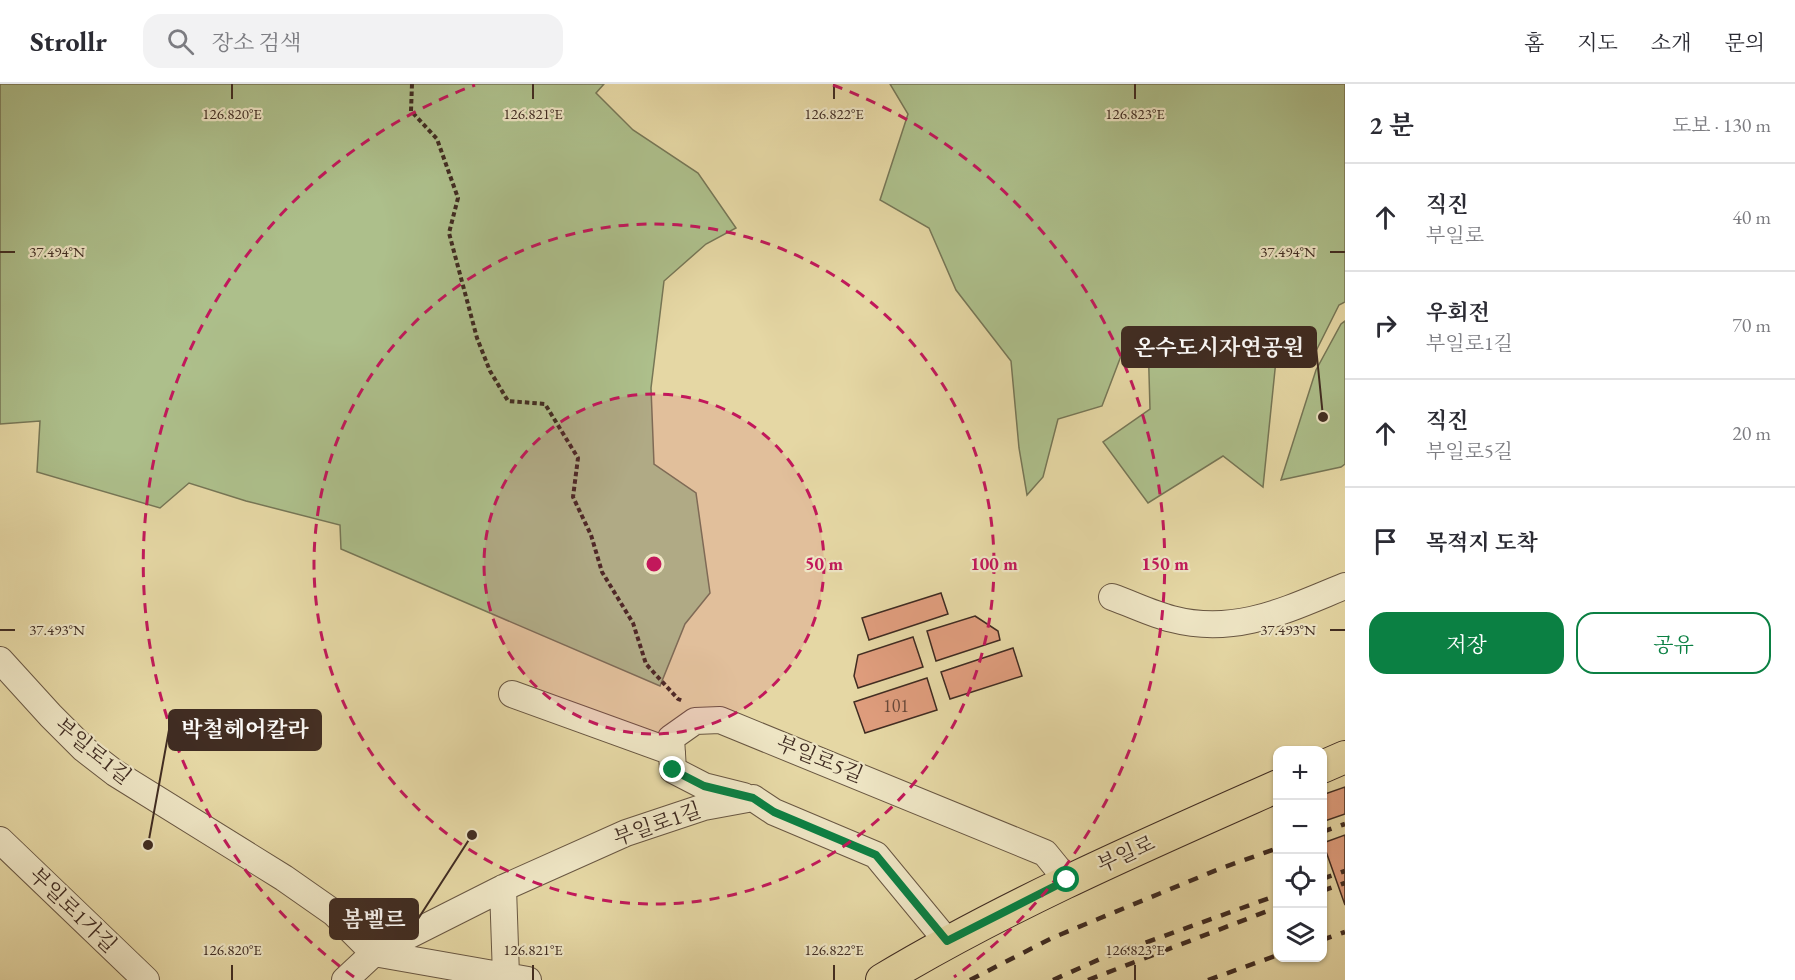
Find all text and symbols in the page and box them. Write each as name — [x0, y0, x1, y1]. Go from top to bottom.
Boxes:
search box — [143, 14, 563, 68]
text: Strollr — [30, 23, 107, 59]
icon: search — [164, 25, 197, 58]
text: 장소 검색 — [212, 28, 301, 57]
text: 홈 — [1524, 29, 1544, 56]
text: 지도 — [1577, 29, 1618, 56]
text: 소개 — [1651, 29, 1691, 56]
text: 문의 — [1724, 29, 1765, 56]
text: 126.820°E — [202, 104, 262, 123]
text: 126.821°E — [503, 104, 563, 123]
text: 126.822°E — [804, 104, 864, 123]
text: 126.823°E — [1105, 104, 1165, 123]
text: 2 분 — [1369, 108, 1414, 142]
text: 도보 · 130 m — [1672, 112, 1771, 138]
text: 직진 — [1426, 190, 1469, 219]
icon: ahead — [1369, 201, 1402, 234]
text: 40 m — [1732, 204, 1771, 230]
text: 부일로 — [1426, 222, 1484, 248]
text: 37.494°N — [29, 242, 85, 261]
text: 37.494°N — [1260, 242, 1316, 261]
text: 우회전 — [1426, 298, 1490, 327]
icon: right — [1369, 309, 1402, 342]
text: 70 m — [1732, 312, 1771, 338]
callout: 온수도시자연공원 — [1122, 327, 1316, 367]
text: 부일로1길 — [1426, 330, 1513, 356]
text: 온수도시자연공원 — [1134, 333, 1304, 362]
text: 직진 — [1426, 406, 1469, 435]
icon: ahead — [1369, 417, 1402, 450]
text: 20 m — [1732, 420, 1771, 446]
text: 부일로5길 — [1426, 438, 1513, 464]
icon: arrive — [1369, 525, 1402, 558]
text: 목적지 도착 — [1426, 528, 1537, 557]
text: 50 m — [805, 552, 843, 575]
text: 100 m — [970, 552, 1018, 575]
text: 150 m — [1141, 552, 1189, 575]
centre of rings — [644, 554, 664, 574]
button: 저장 — [1369, 612, 1564, 674]
button: 공유 — [1576, 612, 1771, 674]
text: 37.493°N — [29, 620, 85, 639]
text: 37.493°N — [1260, 620, 1316, 639]
house number: 101 — [883, 694, 909, 717]
callout: 박철헤어칼라 — [169, 710, 321, 750]
street label: 부일로1길 — [49, 711, 137, 790]
text: 박철헤어칼라 — [181, 715, 310, 744]
street label: 부일로5길 — [773, 729, 868, 788]
map controls — [1273, 746, 1327, 962]
button: + — [1273, 746, 1327, 800]
route end — [659, 756, 685, 782]
street label: 부일로1길 — [609, 796, 704, 851]
button: − — [1273, 800, 1327, 854]
street label: 부일로 — [1093, 829, 1159, 878]
button: locate — [1273, 854, 1327, 908]
street label: 부일로1가길 — [24, 861, 123, 958]
route start — [1053, 866, 1079, 892]
callout: 봄벨르 — [330, 899, 418, 939]
text: 봄벨르 — [342, 905, 406, 934]
button: layers — [1273, 908, 1327, 962]
text: 126.820°E — [202, 940, 262, 959]
text: 126.821°E — [503, 940, 563, 959]
text: 126.822°E — [804, 940, 864, 959]
text: 126.823°E — [1105, 940, 1165, 959]

